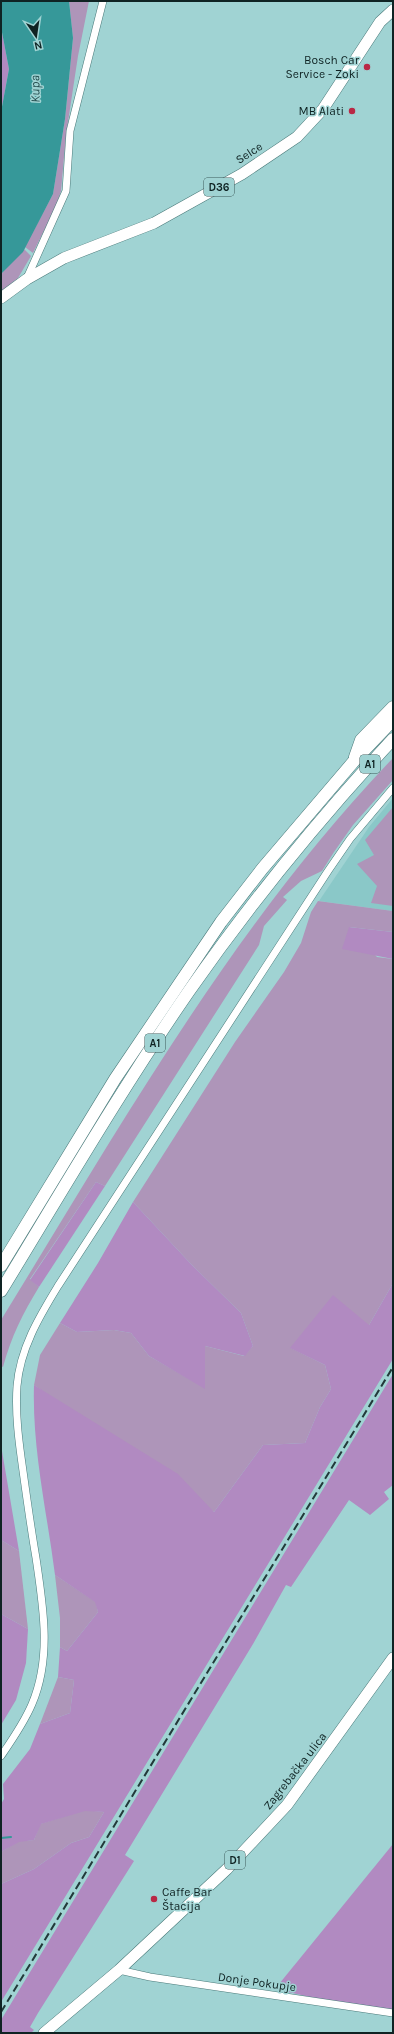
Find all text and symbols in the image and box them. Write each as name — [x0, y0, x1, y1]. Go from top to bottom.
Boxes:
north arrow — [16, 16, 56, 56]
text: N — [33, 38, 43, 52]
place label: Bosch Car Service - Zoki — [285, 53, 360, 81]
marker: Bosch Car Service - Zoki — [362, 62, 372, 72]
water label: Kupa — [27, 75, 43, 103]
place label: MB Alati — [299, 104, 344, 118]
marker: MB Alati — [347, 106, 357, 116]
street label: Selce — [233, 139, 265, 167]
road number: D36 — [204, 178, 234, 196]
road number: A1 — [360, 755, 380, 773]
road number: A1 — [145, 1034, 165, 1052]
street label: Zagrebačka ulica — [261, 1730, 329, 1812]
road number: D1 — [225, 1851, 245, 1869]
place label: Caffe Bar Štacija — [162, 1885, 212, 1913]
marker: Caffe Bar Štacija — [149, 1894, 159, 1904]
street label: Donje Pokupje — [217, 1970, 297, 1994]

